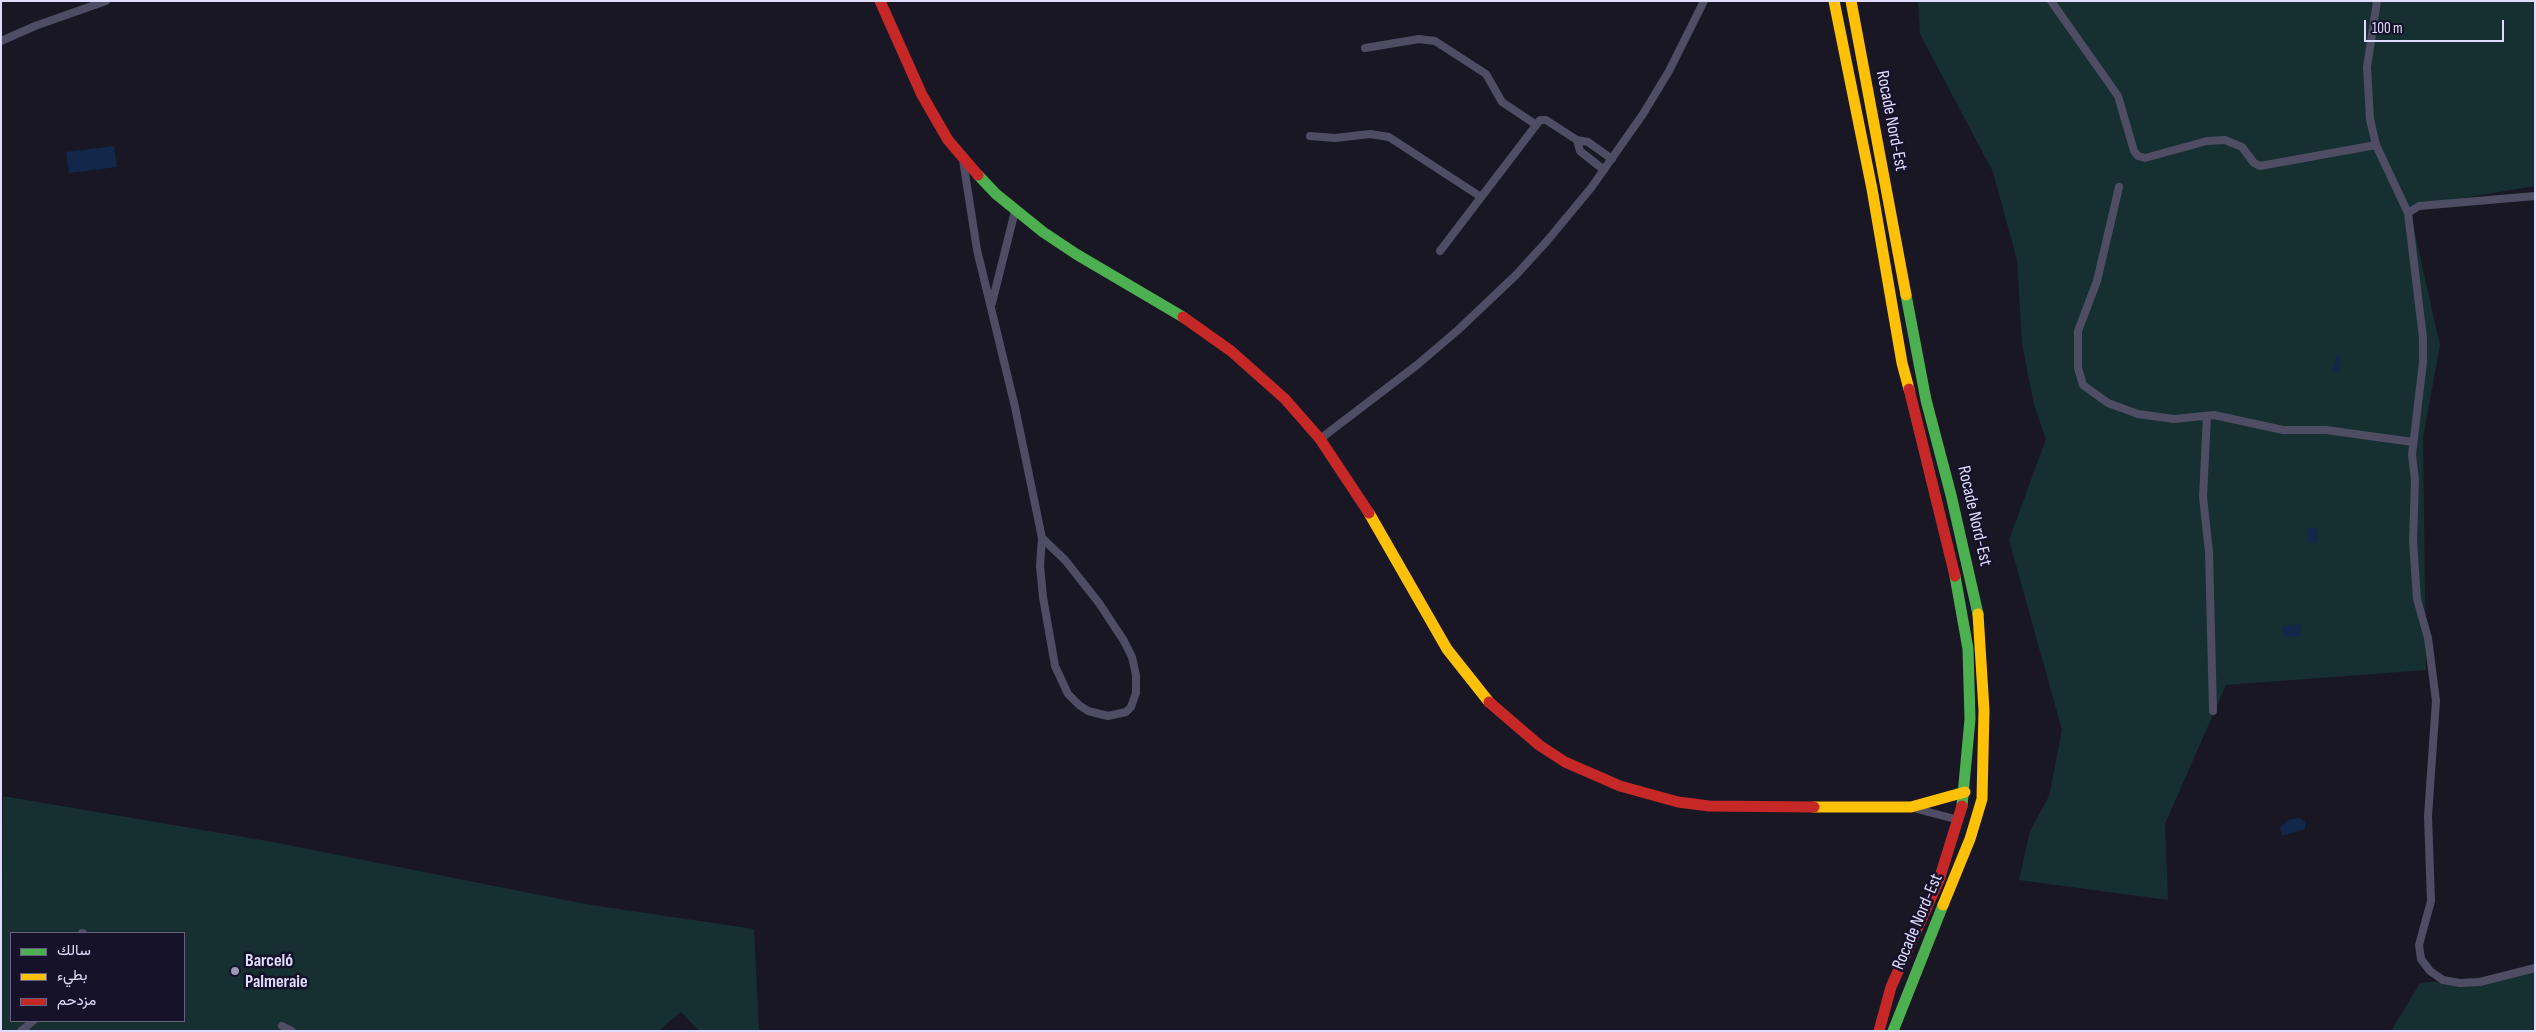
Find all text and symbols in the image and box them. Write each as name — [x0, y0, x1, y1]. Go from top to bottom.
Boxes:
scale bar — [2366, 10, 2506, 42]
text: 100 m — [2372, 19, 2403, 38]
street label: Rocade Nord-Est — [1871, 69, 1911, 173]
street label: Rocade Nord-Est — [1952, 464, 1996, 568]
street label: Rocade Nord-Est — [1888, 871, 1948, 973]
legend — [10, 932, 185, 1022]
text: سالك — [57, 941, 91, 960]
place label: Barceló Palmeraie — [245, 950, 308, 992]
marker: Barceló Palmeraie — [229, 965, 241, 977]
text: بطيء — [57, 966, 87, 985]
text: مزدحم — [57, 991, 96, 1010]

